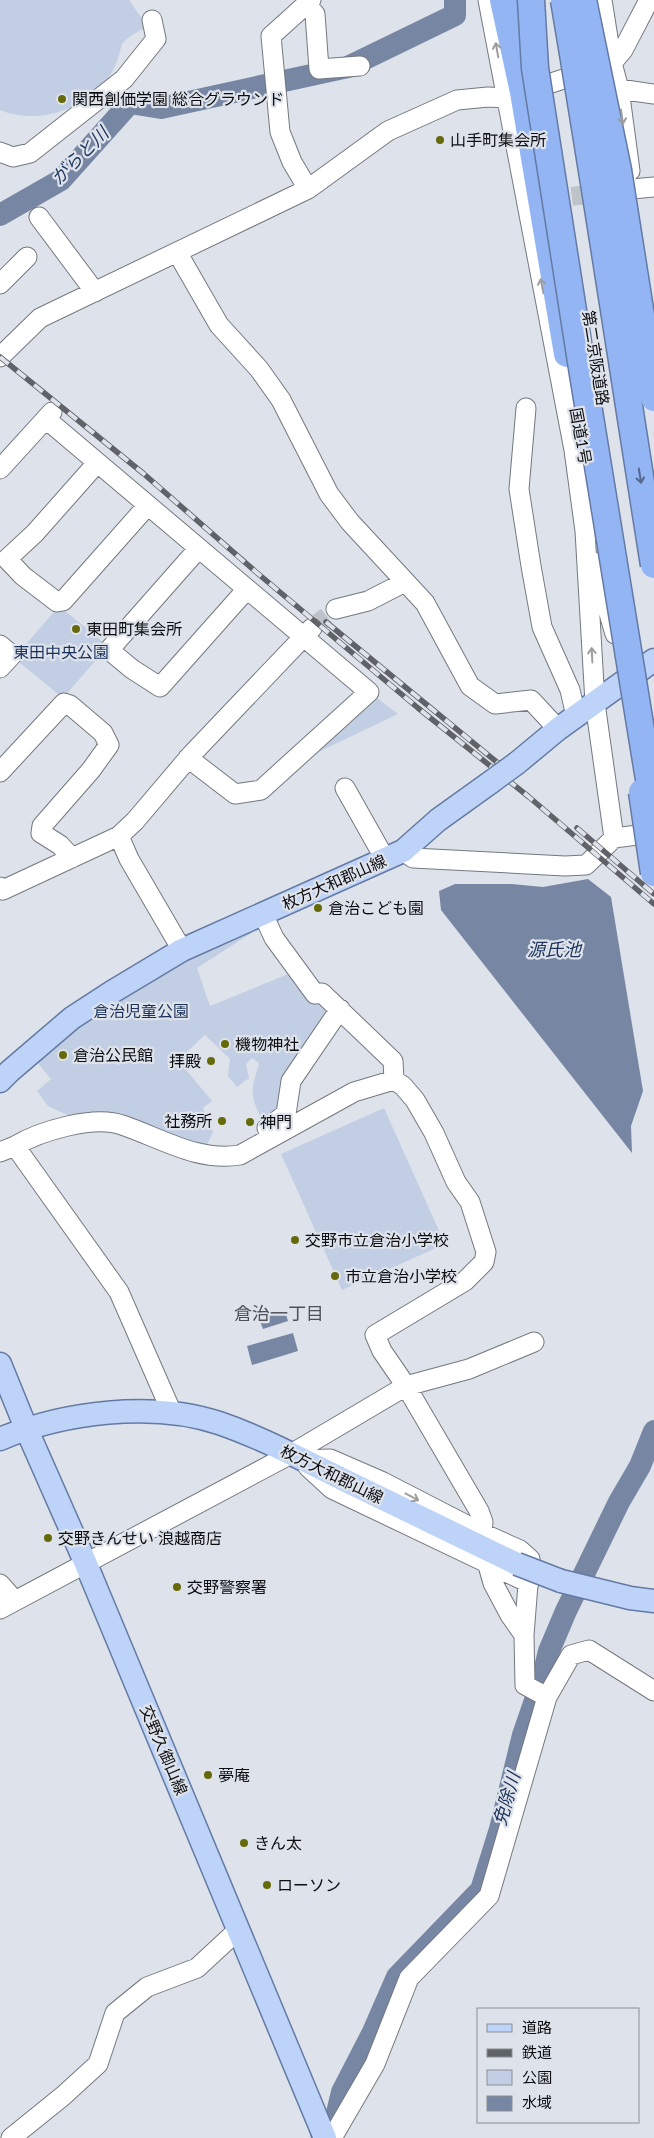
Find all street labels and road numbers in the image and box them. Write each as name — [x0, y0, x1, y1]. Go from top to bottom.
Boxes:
street label: 第二京阪道路 — [580, 309, 613, 407]
street label: 国道1号 — [567, 406, 596, 466]
street label: 枚方大和郡山線 — [279, 850, 389, 913]
street label: 枚方大和郡山線 — [278, 1440, 387, 1507]
street label: 交野久御山線 — [137, 1702, 192, 1798]

